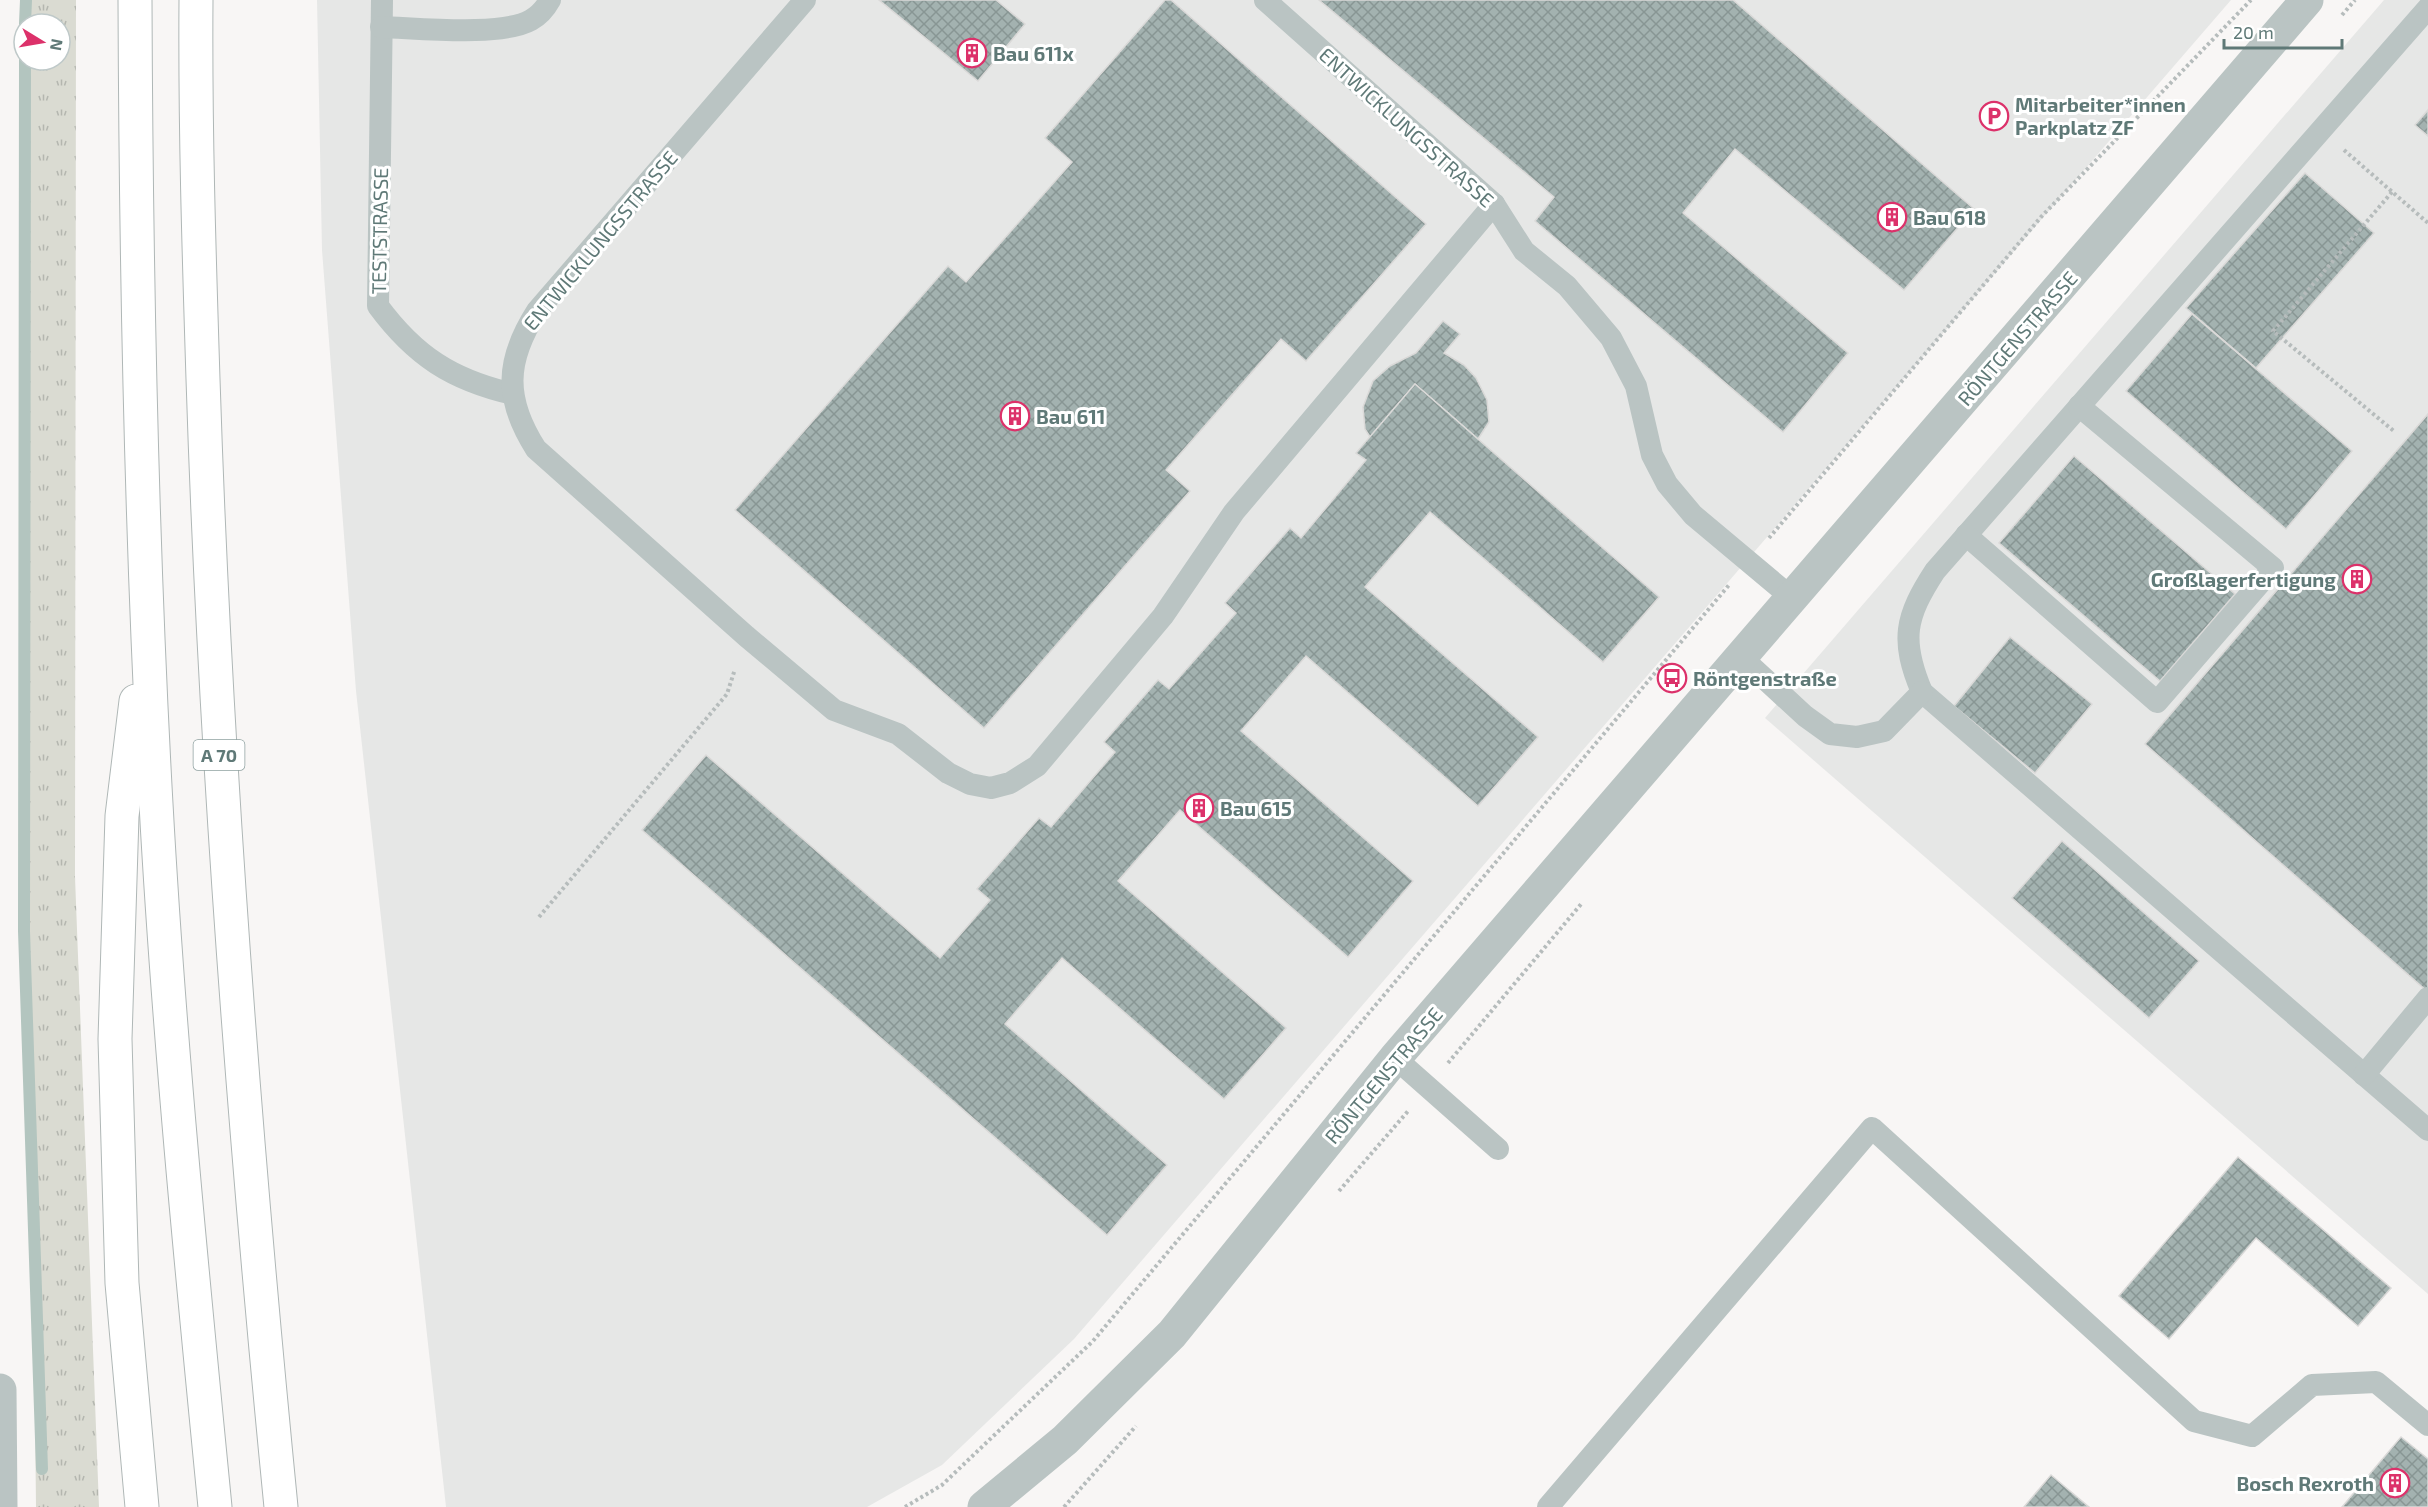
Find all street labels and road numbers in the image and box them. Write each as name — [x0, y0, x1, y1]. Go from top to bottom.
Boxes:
street label: ENTWICKLUNGSSTRASSE — [1315, 42, 1499, 212]
street label: ENTWICKLUNGSSTRASSE — [518, 145, 682, 335]
street label: TESTSTRASSE — [366, 167, 392, 295]
street label: RÖNTGENSTRASSE — [1952, 266, 2082, 410]
road number: A 70 — [194, 740, 244, 770]
street label: RÖNTGENSTRASSE — [1319, 1002, 1447, 1148]

